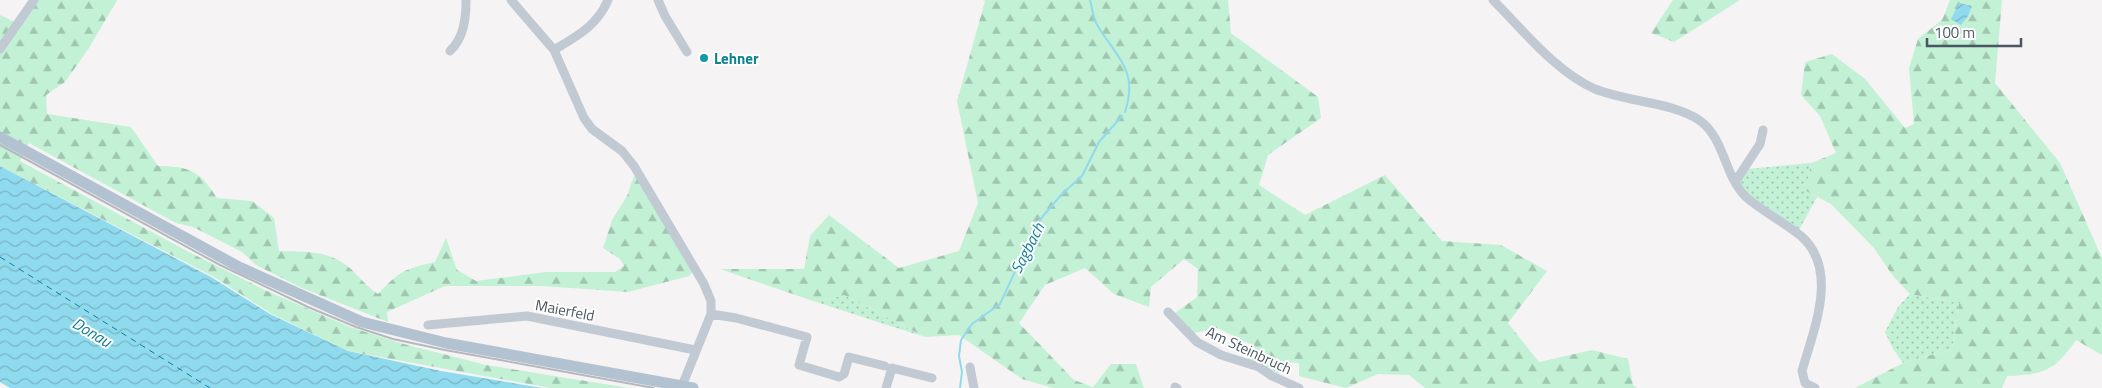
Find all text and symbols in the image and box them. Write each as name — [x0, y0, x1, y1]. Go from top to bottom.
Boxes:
scale bar — [1927, 15, 2021, 47]
text: 100 m — [1934, 21, 1975, 44]
place label: Lehner — [714, 47, 759, 70]
marker: Lehner — [698, 52, 710, 64]
water label: Sagbach — [1004, 218, 1050, 277]
street label: Maierfeld — [533, 293, 597, 327]
water label: Donau — [68, 311, 117, 354]
street label: Am Steinbruch — [1202, 320, 1296, 380]

